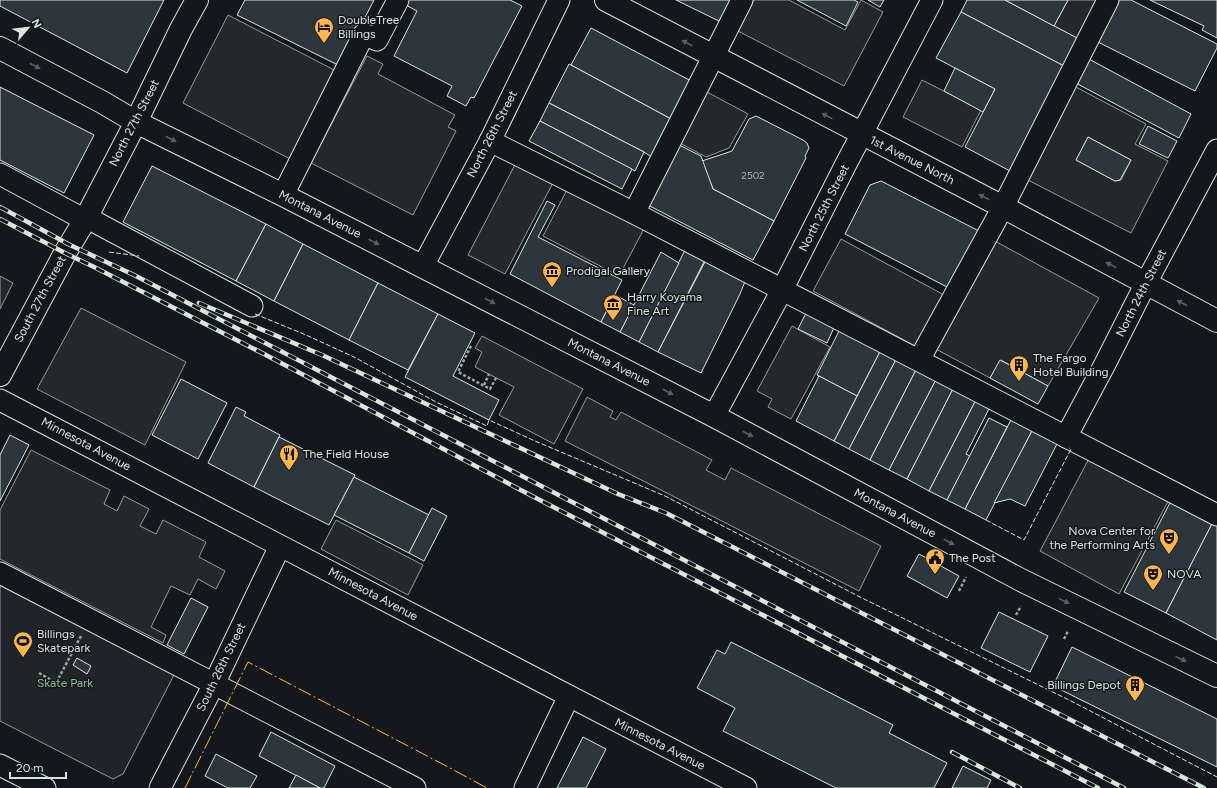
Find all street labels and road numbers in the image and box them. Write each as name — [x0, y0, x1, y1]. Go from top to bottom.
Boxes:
street label: North 27th Street — [106, 77, 162, 169]
street label: North 26th Street — [464, 88, 520, 180]
street label: 1st Avenue North — [867, 133, 957, 188]
street label: North 25th Street — [796, 162, 852, 254]
street label: Montana Avenue — [276, 187, 364, 241]
street label: North 24th Street — [1113, 246, 1169, 339]
street label: South 27th Street — [11, 253, 69, 345]
street label: Montana Avenue — [565, 335, 653, 389]
street label: Minnesota Avenue — [39, 414, 134, 474]
street label: Montana Avenue — [852, 486, 939, 541]
street label: Minnesota Avenue — [326, 564, 421, 624]
street label: South 26th Street — [194, 620, 249, 713]
street label: Minnesota Avenue — [612, 715, 708, 773]

